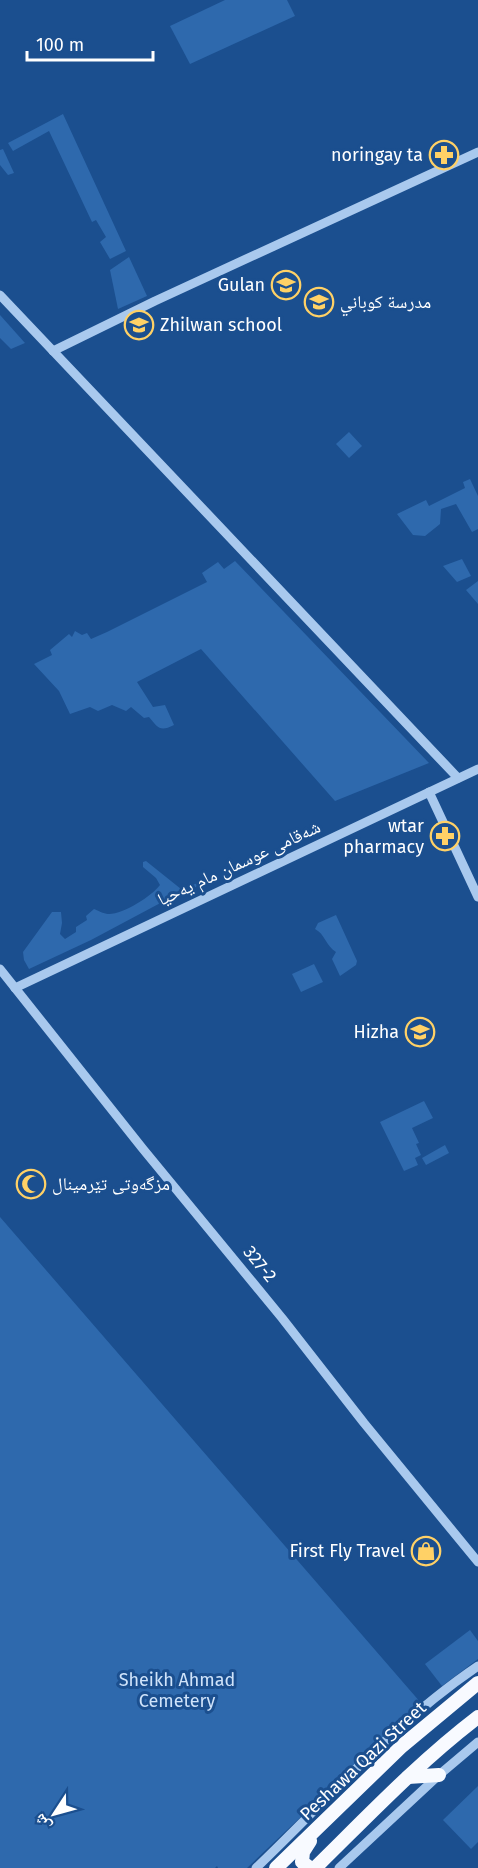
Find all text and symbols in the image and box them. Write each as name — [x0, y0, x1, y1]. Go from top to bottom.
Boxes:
scale bar — [27, 24, 153, 62]
text: 100 m — [36, 34, 84, 56]
pharmacy icon: noringay ta — [428, 139, 460, 171]
place label: noringay ta — [331, 144, 423, 166]
school or university icon: Gulan — [270, 269, 302, 301]
place label: Gulan — [218, 274, 265, 296]
school or university icon: مدرسة كوباني — [303, 286, 335, 318]
place label: مدرسة كوباني — [340, 291, 431, 317]
school or university icon: Zhilwan school — [123, 309, 155, 341]
place label: Zhilwan school — [160, 314, 282, 336]
place label: wtar pharmacy — [343, 815, 424, 858]
street label: شەقامی عوسمان مام یەحیا — [154, 816, 324, 911]
pharmacy icon: wtar pharmacy — [429, 820, 461, 852]
school or university icon: Hizha — [404, 1016, 436, 1048]
place label: Hizha — [353, 1021, 399, 1043]
mosque icon: مزگەوتی تێرمینال — [15, 1168, 47, 1200]
place label: مزگەوتی تێرمینال — [52, 1173, 170, 1195]
street label: 327-2 — [239, 1241, 281, 1287]
shop icon: First Fly Travel — [410, 1535, 442, 1567]
place label: First Fly Travel — [290, 1540, 405, 1562]
park label: Sheikh Ahmad Cemetery — [119, 1669, 235, 1712]
street label: Peshawa Qazi Street — [295, 1697, 431, 1825]
north arrow — [24, 1784, 84, 1844]
text: ش — [30, 1810, 55, 1835]

